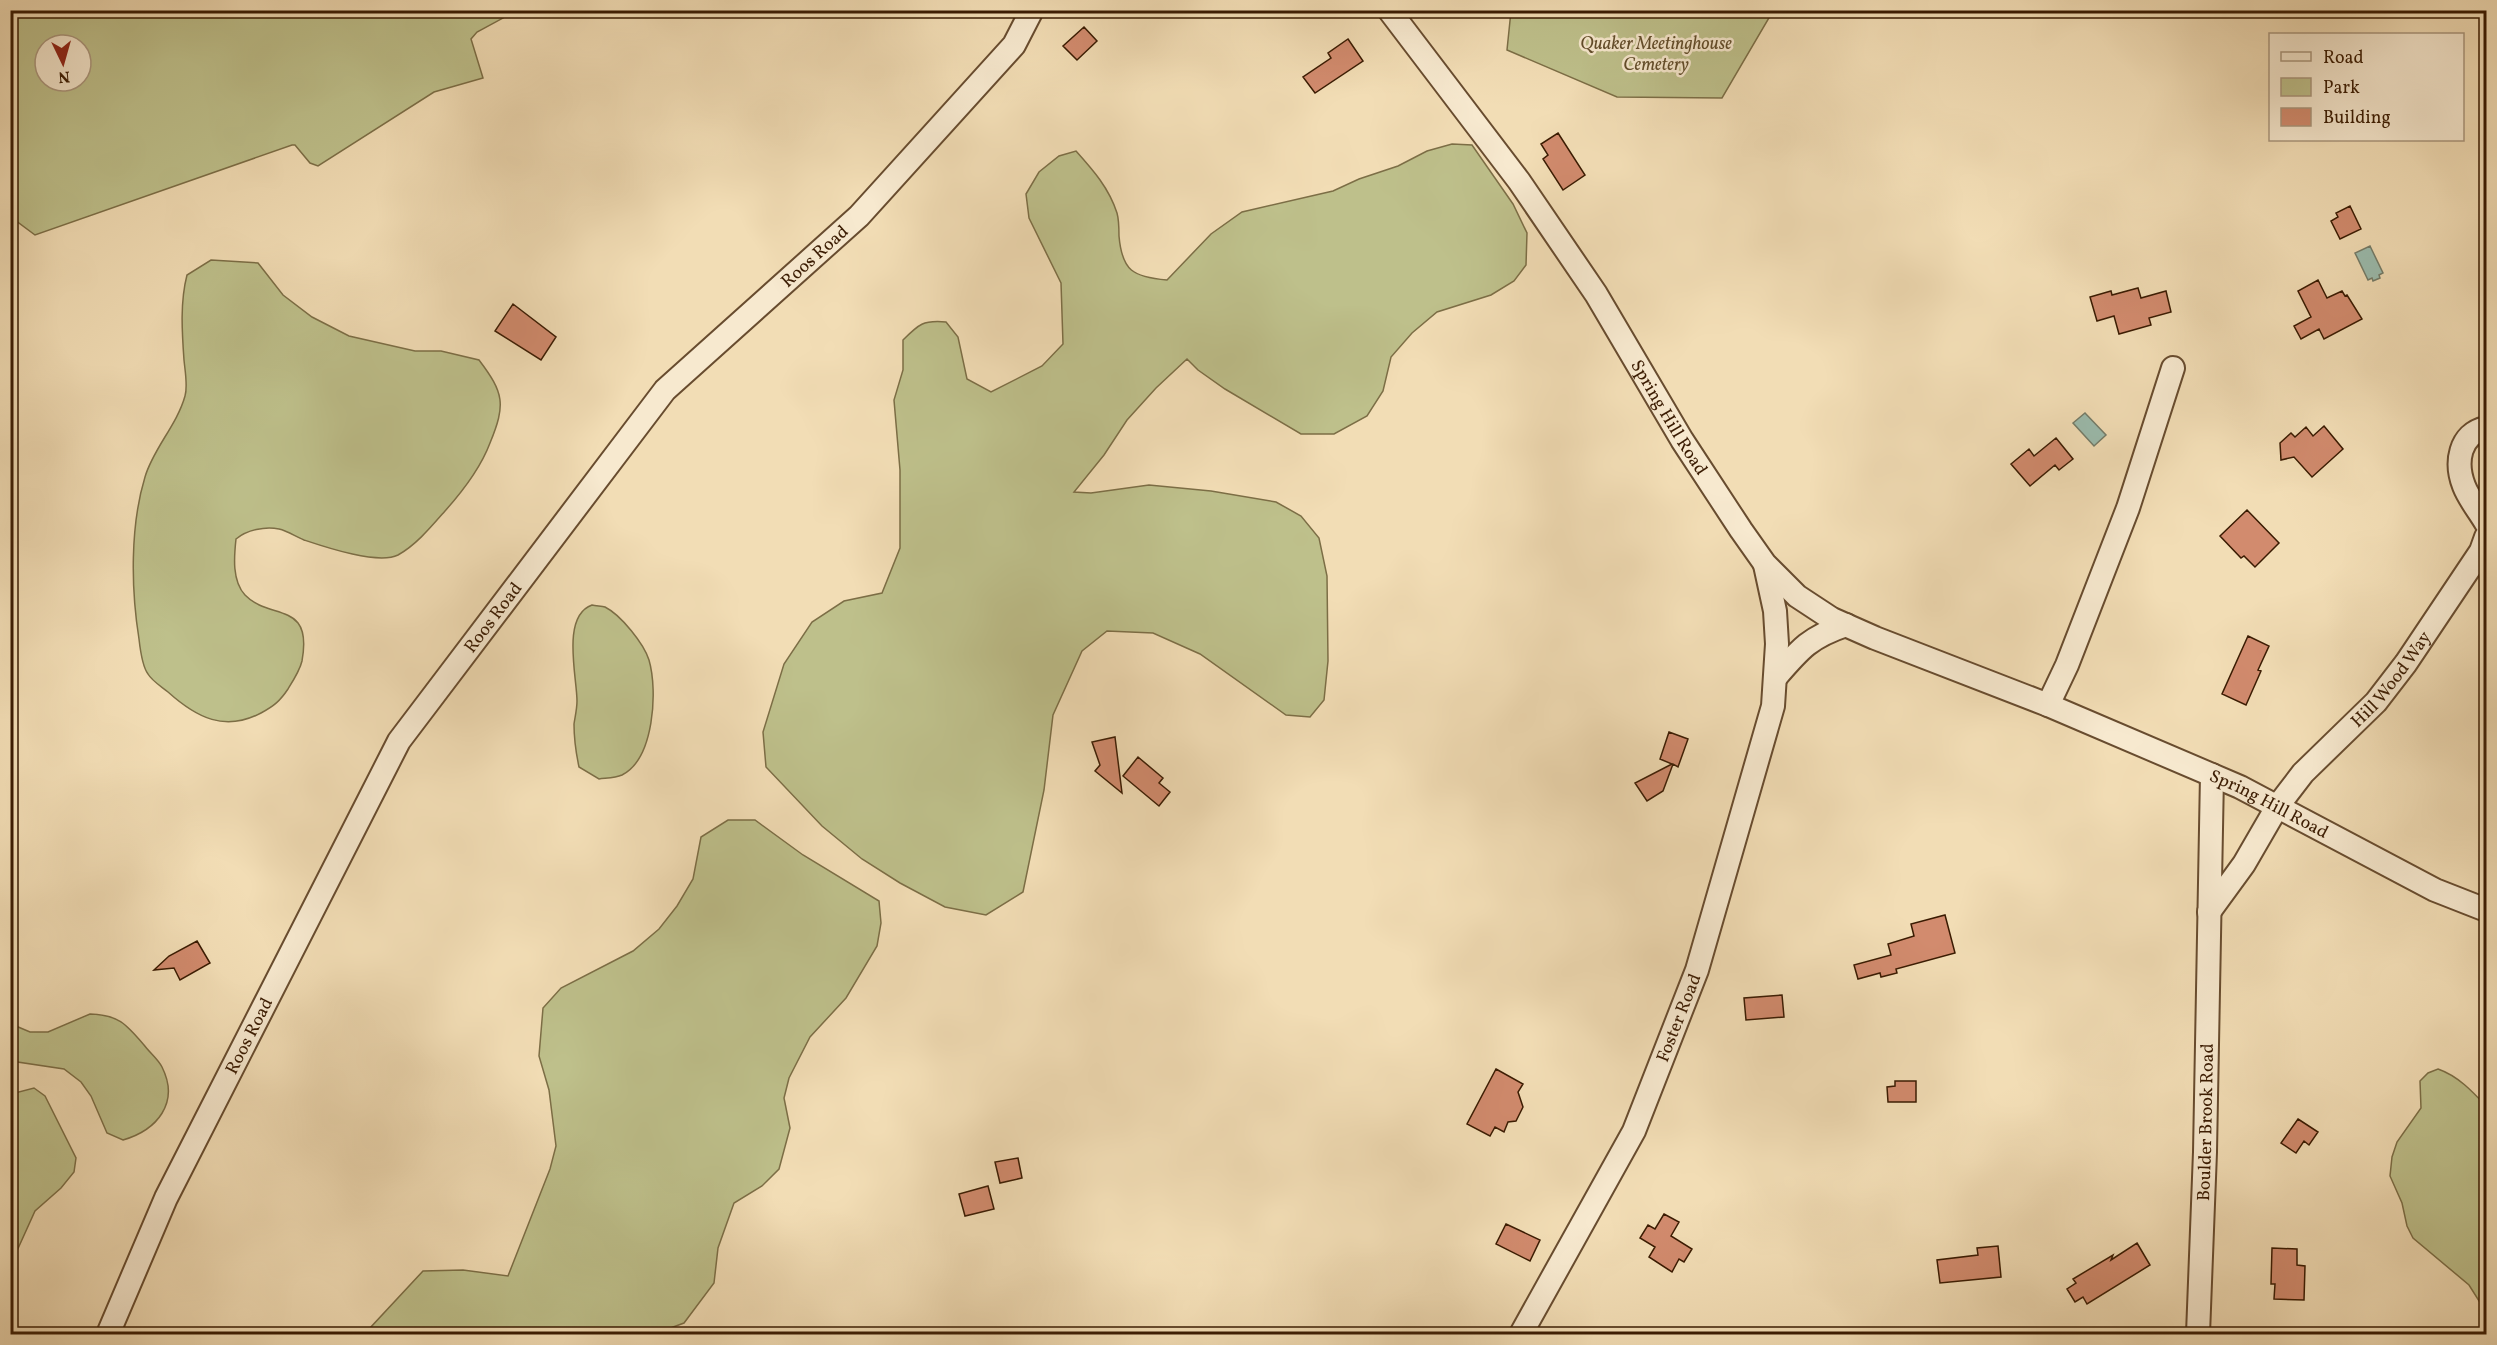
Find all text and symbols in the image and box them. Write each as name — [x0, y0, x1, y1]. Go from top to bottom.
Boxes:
park label: Quaker Meetinghouse Cemetery — [1580, 32, 1732, 78]
north arrow — [33, 33, 93, 93]
legend — [2269, 33, 2464, 141]
text: Road — [2323, 46, 2364, 71]
text: N — [57, 64, 71, 87]
text: Park — [2323, 76, 2360, 101]
text: Building — [2323, 106, 2391, 131]
street label: Roos Road — [776, 220, 855, 294]
street label: Spring Hill Road — [1624, 356, 1713, 481]
street label: Roos Road — [459, 578, 529, 659]
street label: Hill Wood Way — [2346, 627, 2438, 734]
street label: Spring Hill Road — [2205, 764, 2332, 845]
street label: Foster Road — [1651, 970, 1708, 1066]
street label: Roos Road — [220, 994, 280, 1079]
street label: Boulder Brook Road — [2192, 1043, 2221, 1202]

